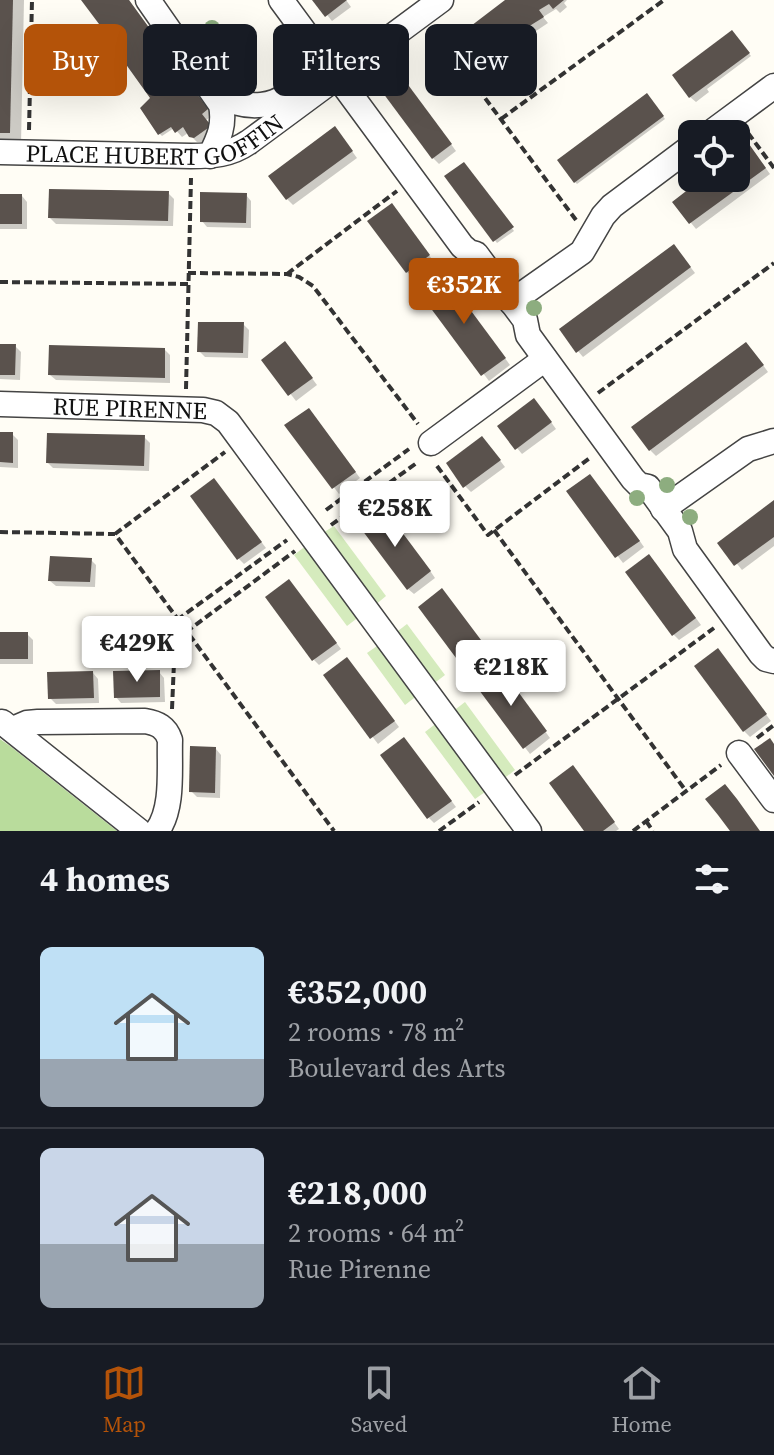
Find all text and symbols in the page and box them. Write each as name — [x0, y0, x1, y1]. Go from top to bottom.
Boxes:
chip: Buy — [24, 24, 127, 96]
chip: Rent — [143, 24, 257, 96]
chip: Filters — [273, 24, 409, 96]
chip: New — [425, 24, 537, 96]
street label: PLACE HUBERT GOFFIN — [25, 106, 290, 173]
map controls — [678, 120, 750, 192]
button: locate — [678, 120, 750, 192]
pin: €352K — [408, 258, 520, 326]
text: €352K — [427, 266, 501, 302]
street label: RUE PIRENNE — [52, 389, 208, 427]
pin: €258K — [339, 481, 451, 549]
text: €258K — [358, 489, 432, 525]
pin: €429K — [81, 616, 193, 684]
text: €429K — [100, 624, 174, 660]
pin: €218K — [455, 640, 567, 708]
text: €218K — [474, 648, 548, 684]
text: 4 homes — [40, 856, 170, 902]
icon: filters — [690, 857, 734, 901]
text: €352,000 — [288, 968, 427, 1014]
icon: home — [104, 979, 200, 1075]
text: 2 rooms · 78 m² — [288, 1014, 464, 1050]
text: Boulevard des Arts — [288, 1050, 505, 1086]
text: €218,000 — [288, 1169, 427, 1215]
icon: home — [104, 1180, 200, 1276]
text: 2 rooms · 64 m² — [288, 1215, 464, 1251]
text: Rue Pirenne — [288, 1251, 431, 1287]
tab: Map — [102, 1361, 146, 1439]
tab: Saved — [351, 1361, 407, 1439]
tab: Home — [612, 1361, 672, 1439]

